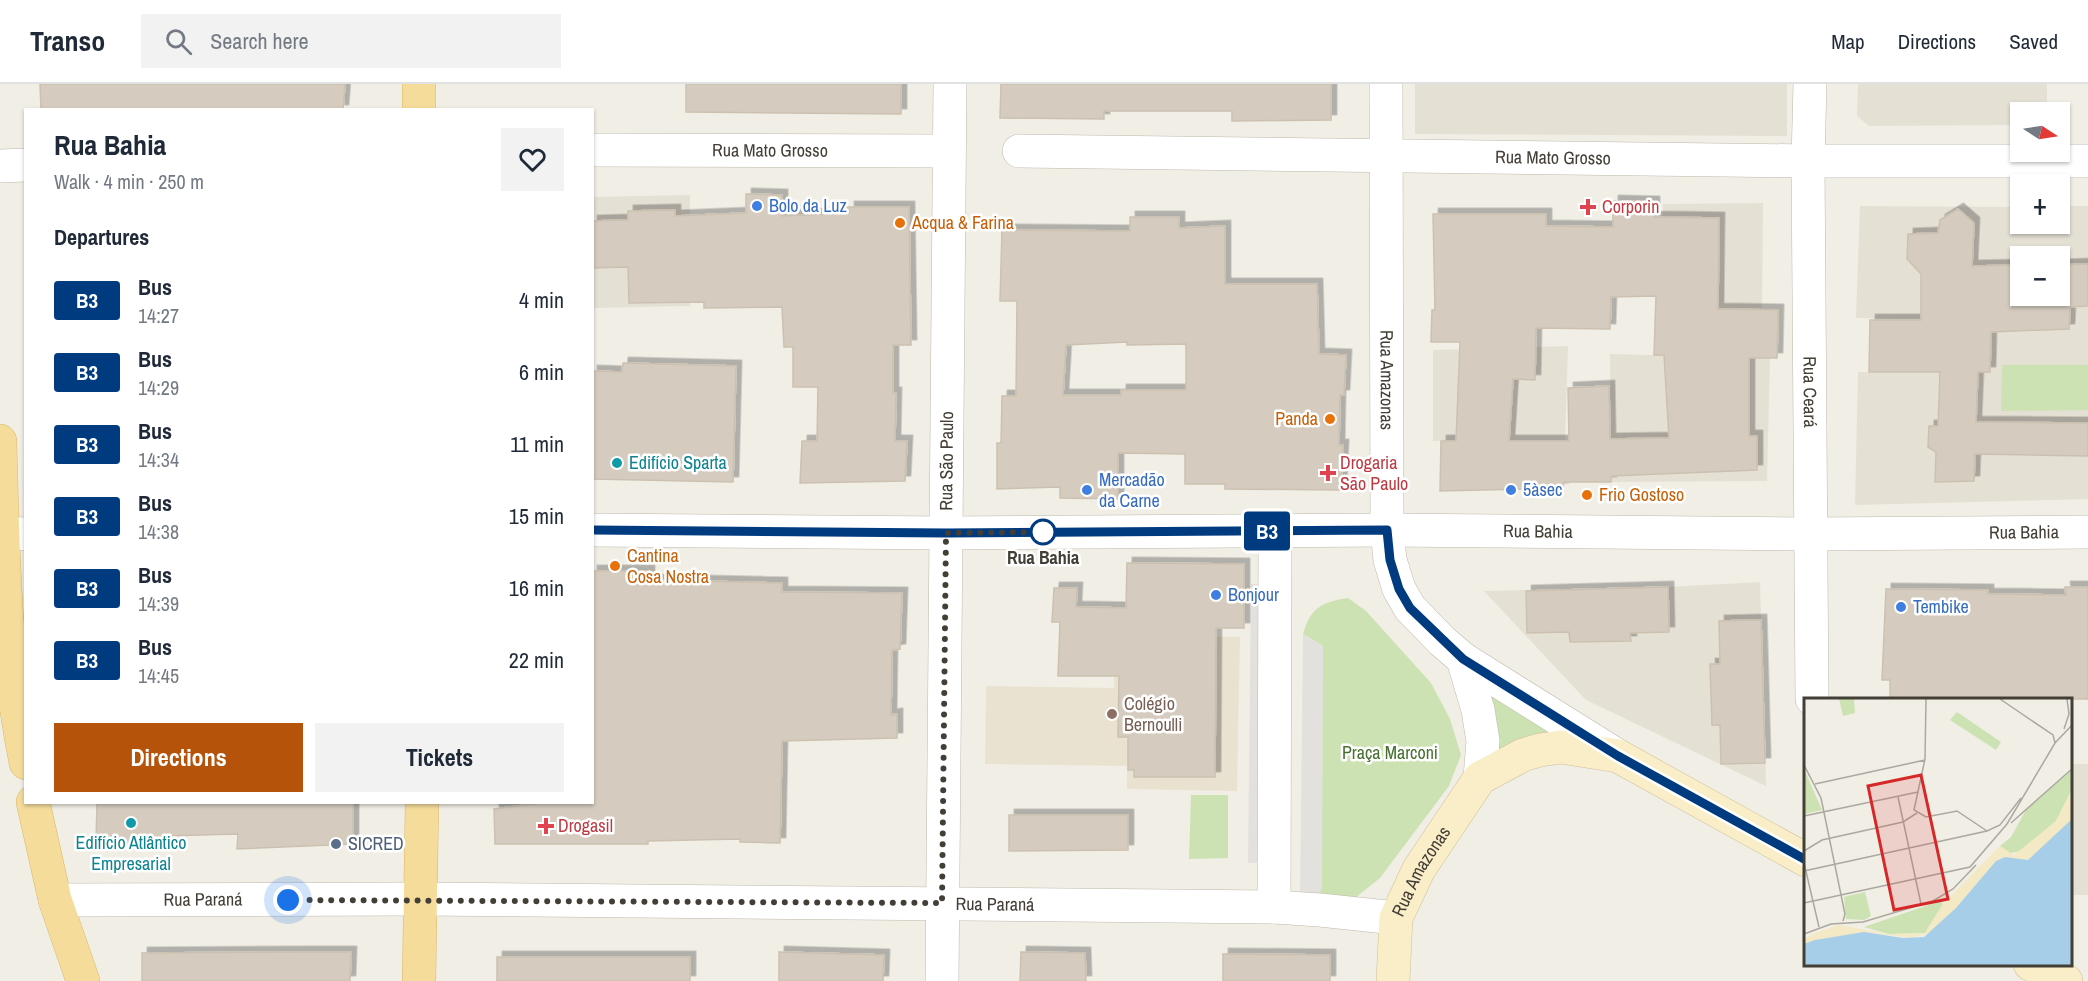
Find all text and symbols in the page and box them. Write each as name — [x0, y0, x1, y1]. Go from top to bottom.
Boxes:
search box — [141, 14, 561, 68]
text: Transo — [30, 22, 105, 60]
icon: search — [162, 25, 195, 58]
text: Search here — [210, 26, 309, 56]
text: Map — [1831, 27, 1865, 56]
text: Directions — [1898, 27, 1976, 56]
text: Saved — [2009, 27, 2058, 56]
north arrow — [2010, 102, 2070, 162]
map controls — [2010, 102, 2070, 306]
text: Rua Bahia — [54, 126, 166, 164]
button: heart — [501, 128, 564, 191]
street label: Rua Mato Grosso — [712, 137, 828, 163]
street label: Rua Mato Grosso — [1495, 144, 1611, 171]
text: Walk · 4 min · 250 m — [54, 168, 204, 195]
button: + — [2010, 174, 2070, 234]
place label: Bolo da Luz — [769, 193, 847, 218]
place label: Corporin — [1602, 194, 1659, 219]
marker: Corporin — [1579, 198, 1597, 216]
marker: Bolo da Luz — [750, 199, 764, 213]
place label: Acqua & Farina — [911, 210, 1014, 235]
marker: Acqua & Farina — [893, 216, 907, 230]
text: Departures — [54, 222, 149, 252]
button: − — [2010, 246, 2070, 306]
text: Bus — [138, 272, 172, 302]
text: 4 min — [519, 285, 564, 315]
text: B3 — [76, 286, 98, 315]
text: 14:27 — [138, 302, 179, 329]
street label: Rua Amazonas — [1375, 330, 1400, 430]
text: Bus — [138, 344, 172, 374]
street label: Rua Ceará — [1797, 356, 1823, 428]
text: 6 min — [519, 357, 564, 387]
text: B3 — [76, 358, 98, 387]
text: 14:29 — [138, 374, 179, 401]
place label: Panda — [1275, 406, 1318, 431]
street label: Rua São Paulo — [933, 411, 959, 511]
marker: Panda — [1323, 412, 1337, 426]
text: Bus — [138, 416, 172, 446]
text: 11 min — [510, 429, 564, 459]
text: B3 — [76, 430, 98, 459]
text: 14:34 — [138, 446, 179, 473]
place label: Edifício Sparta — [629, 450, 727, 475]
place label: Drogaria São Paulo — [1340, 450, 1408, 496]
marker: Edifício Sparta — [610, 456, 624, 470]
marker: Drogaria São Paulo — [1321, 466, 1335, 480]
place label: Mercadão da Carne — [1099, 467, 1165, 513]
place label: 5àsec — [1523, 477, 1562, 502]
place label: Frio Gostoso — [1599, 482, 1684, 507]
marker: Mercadão da Carne — [1080, 483, 1094, 497]
marker: 5àsec — [1504, 483, 1518, 497]
text: Bus — [138, 488, 172, 518]
marker: Frio Gostoso — [1580, 488, 1594, 502]
text: 15 min — [509, 501, 564, 531]
text: B3 — [76, 502, 98, 531]
line badge: B3 — [1240, 512, 1294, 550]
text: B3 — [1256, 517, 1278, 546]
text: 14:38 — [138, 518, 179, 545]
street label: Rua Bahia — [1503, 518, 1573, 544]
marker: Rua Bahia — [1030, 519, 1056, 545]
street label: Rua Bahia — [1989, 519, 2059, 545]
place label: Cantina Cosa Nostra — [627, 543, 709, 589]
place label: Rua Bahia — [1007, 545, 1080, 570]
marker: Cantina Cosa Nostra — [608, 559, 622, 573]
text: Bus — [138, 560, 172, 590]
text: 16 min — [509, 573, 564, 603]
text: B3 — [76, 574, 98, 603]
place label: Bonjour — [1228, 582, 1279, 607]
marker: Bonjour — [1209, 588, 1223, 602]
text: 14:39 — [138, 590, 179, 617]
place label: Tembike — [1913, 594, 1969, 619]
marker: Tembike — [1894, 600, 1908, 614]
text: Bus — [138, 632, 172, 662]
text: 22 min — [509, 645, 564, 675]
text: B3 — [76, 646, 98, 675]
text: 14:45 — [138, 662, 179, 689]
place label: Colégio Bernoulli — [1124, 691, 1182, 737]
inset map — [1804, 698, 2073, 966]
marker: Colégio Bernoulli — [1105, 707, 1119, 721]
button: Directions — [54, 723, 303, 792]
button: Tickets — [315, 723, 564, 792]
park label: Praça Marconi — [1342, 740, 1438, 765]
place label: Drogasil — [558, 813, 613, 838]
marker: Edifício Atlântico Empresarial — [124, 816, 138, 830]
marker: Drogasil — [539, 819, 553, 833]
street label: Rua Amazonas — [1385, 821, 1456, 921]
place label: Edifício Atlântico Empresarial — [76, 830, 186, 876]
place label: SICRED — [348, 831, 404, 856]
marker: SICRED — [329, 837, 343, 851]
your location — [273, 885, 303, 915]
street label: Rua Paraná — [164, 886, 242, 912]
street label: Rua Paraná — [955, 891, 1035, 917]

